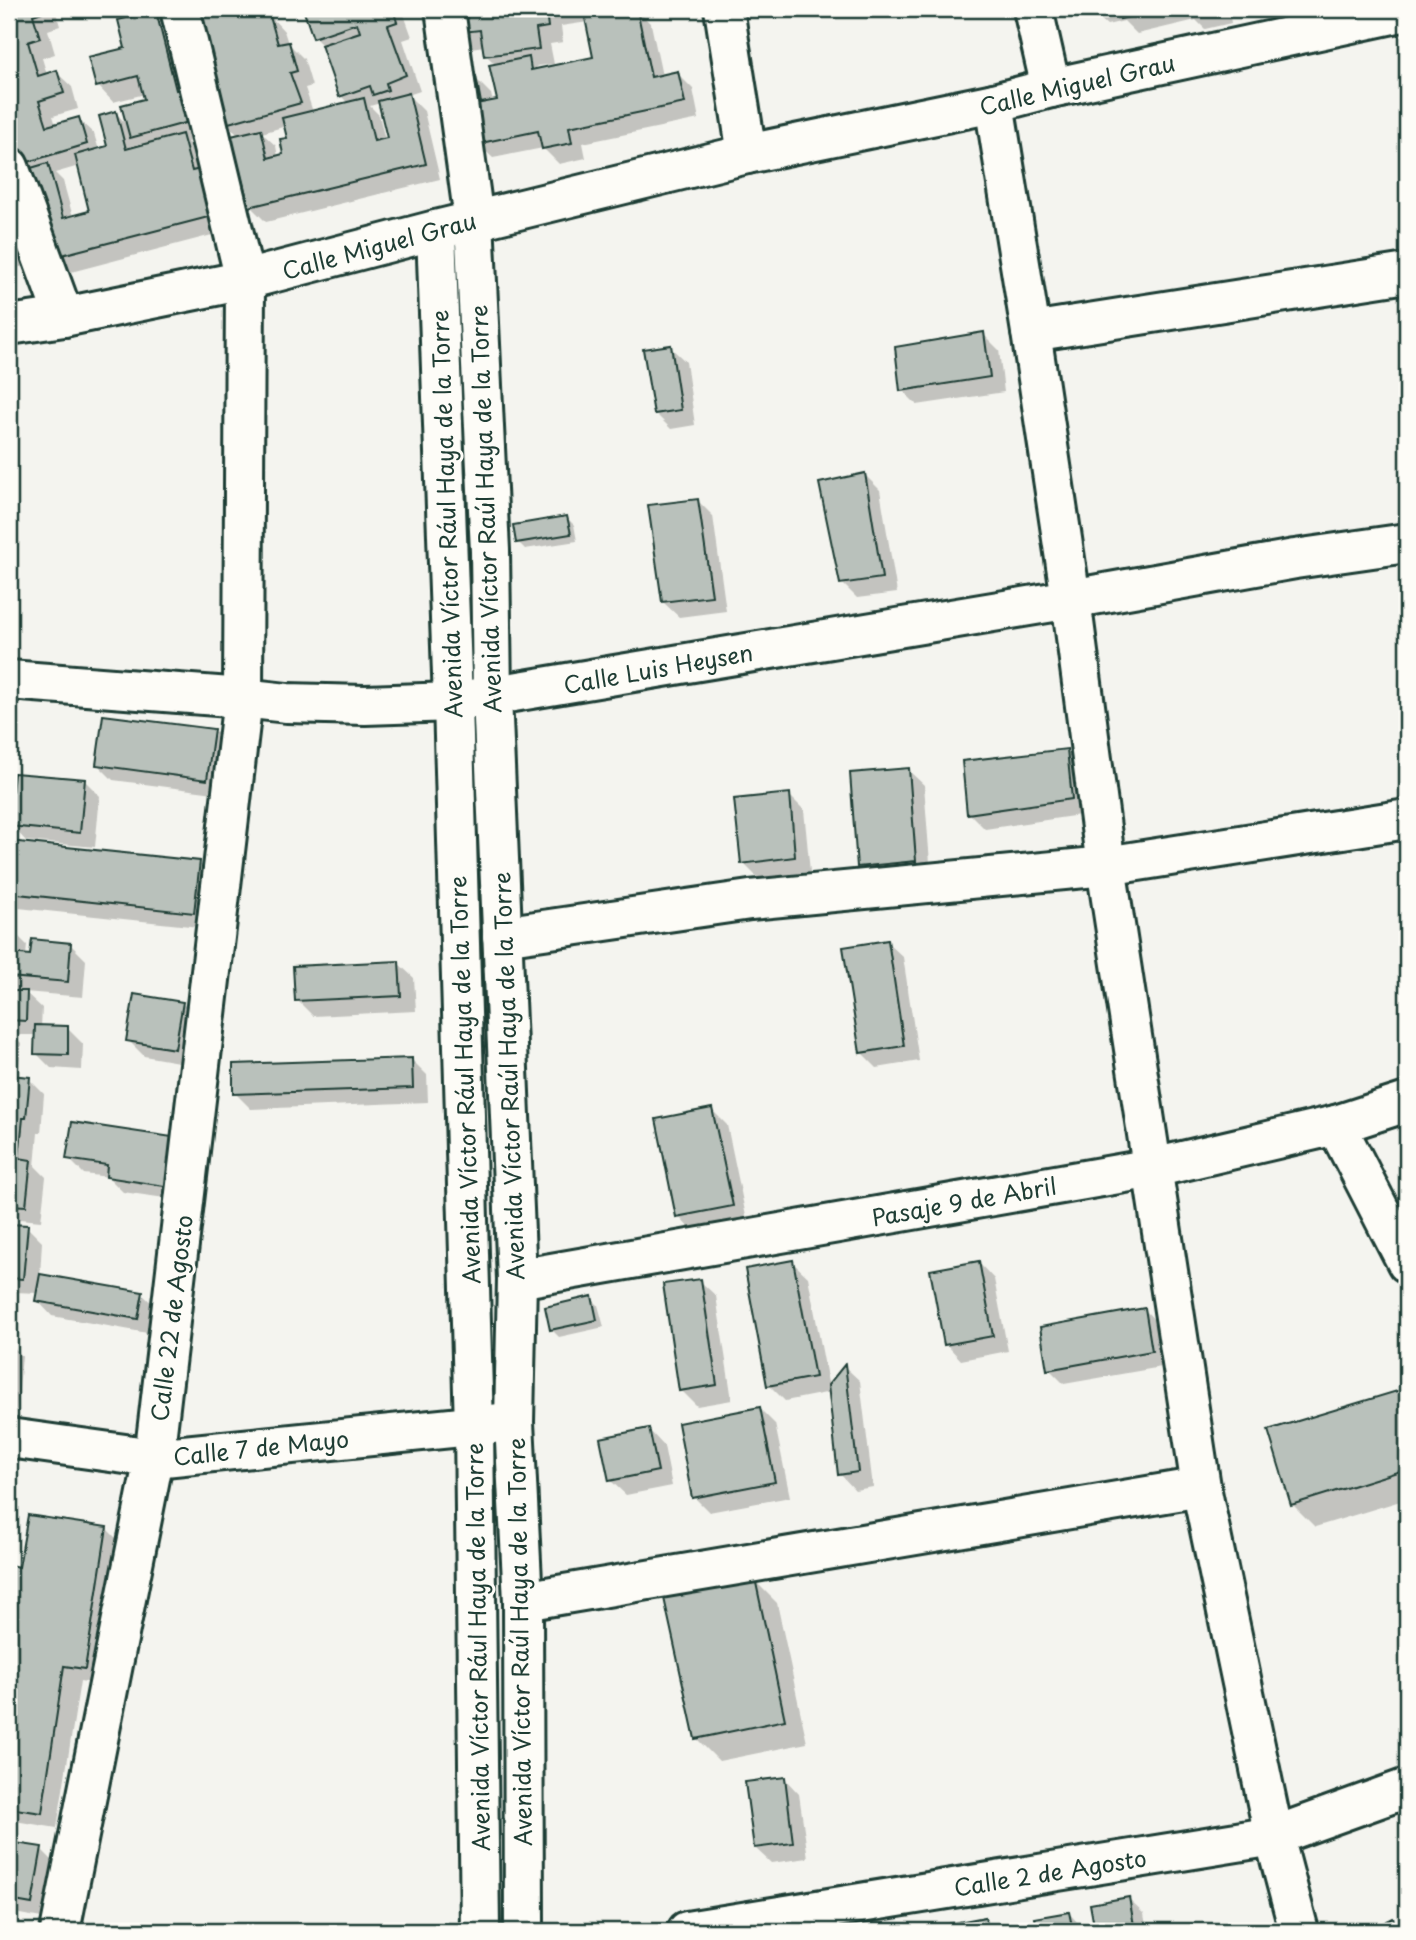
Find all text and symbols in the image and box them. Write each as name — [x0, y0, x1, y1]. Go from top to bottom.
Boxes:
street label: Calle Miguel Grau — [976, 44, 1178, 124]
street label: Calle Miguel Grau — [278, 202, 480, 288]
street label: Avenida Víctor Raúl Haya de la Torre — [460, 304, 510, 714]
street label: Avenida Víctor Rául Haya de la Torre — [421, 309, 471, 719]
street label: Calle Luis Heysen — [560, 634, 756, 702]
street label: Avenida Víctor Raúl Haya de la Torre — [483, 871, 533, 1281]
street label: Avenida Víctor Rául Haya de la Torre — [439, 875, 489, 1285]
street label: Pasaje 9 de Abril — [869, 1167, 1059, 1235]
street label: Calle 22 de Agosto — [141, 1213, 201, 1423]
street label: Calle 7 de Mayo — [171, 1420, 351, 1474]
street label: Avenida Víctor Raúl Haya de la Torre — [498, 1437, 540, 1847]
street label: Avenida Víctor Rául Haya de la Torre — [456, 1442, 498, 1852]
street label: Calle 2 de Agosto — [951, 1840, 1149, 1904]

